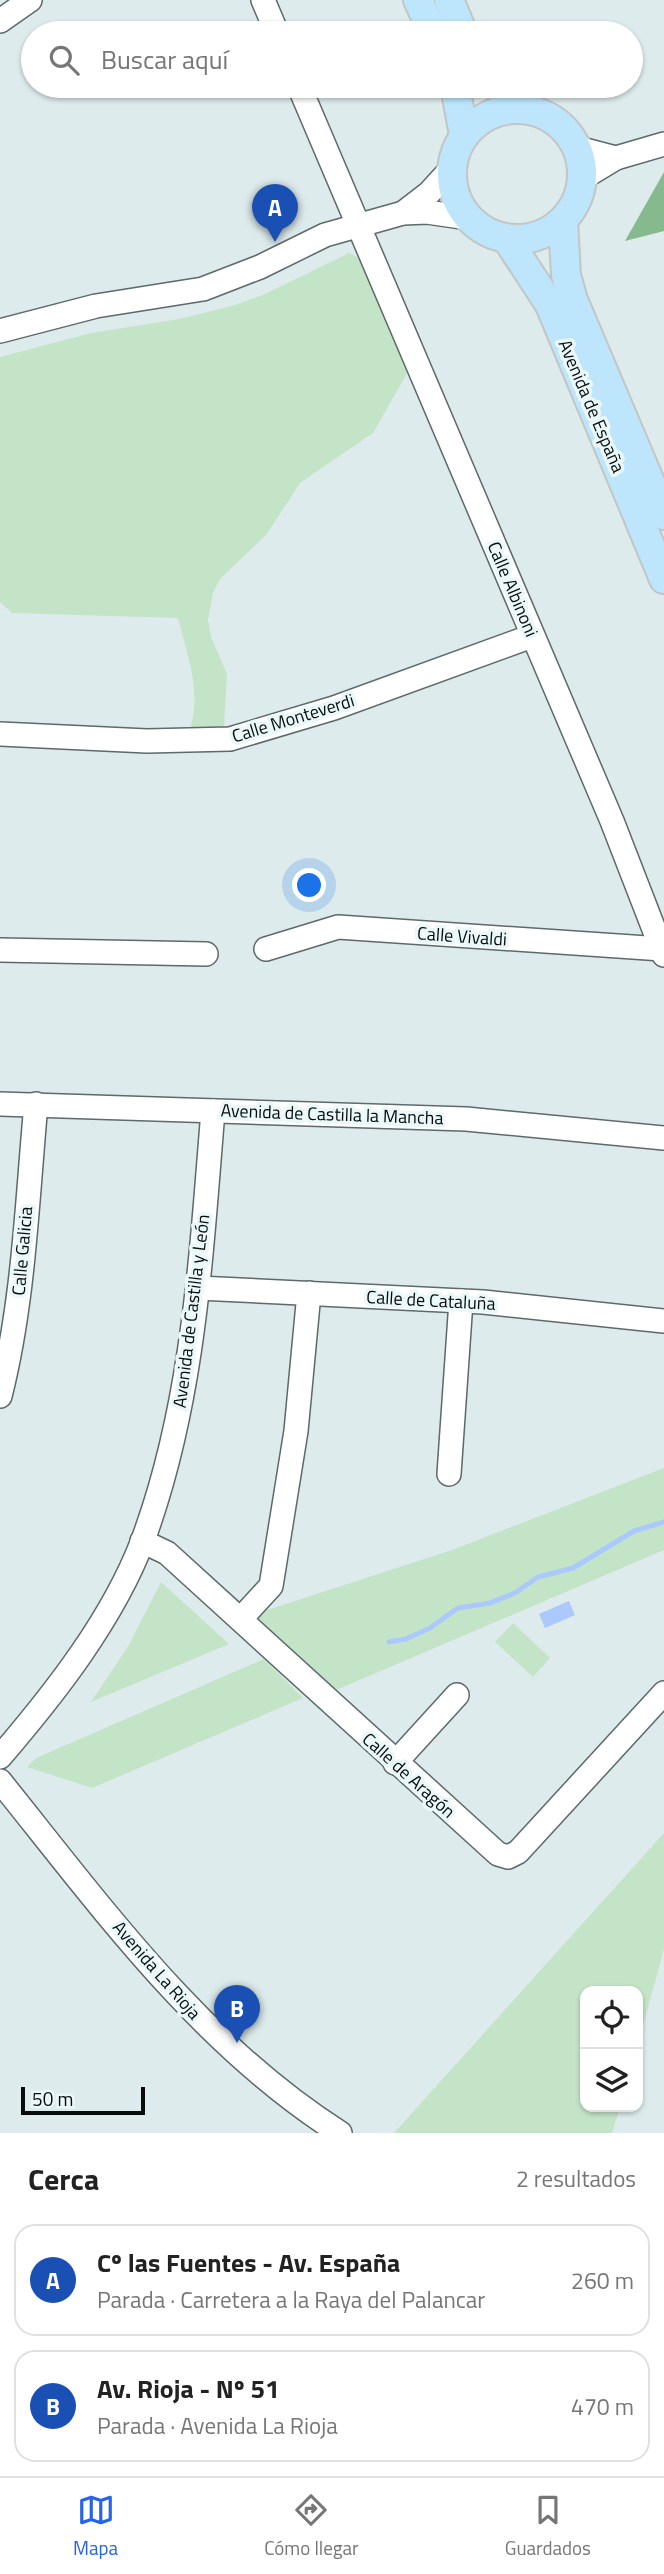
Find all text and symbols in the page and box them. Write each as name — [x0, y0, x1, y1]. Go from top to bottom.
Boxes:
search box — [21, 21, 643, 98]
text: Buscar aquí — [101, 40, 228, 79]
icon: search — [45, 41, 83, 79]
pin: A — [252, 184, 298, 242]
street label: Avenida de España — [552, 335, 632, 477]
street label: Calle Albinoni — [481, 537, 545, 641]
street label: Calle Monteverdi — [228, 687, 358, 749]
your location — [292, 868, 326, 902]
street label: Calle Vivaldi — [416, 919, 508, 953]
street label: Avenida de Castilla la Mancha — [220, 1097, 444, 1131]
street label: Calle Galicia — [5, 1205, 39, 1297]
street label: Avenida de Castilla y León — [166, 1213, 216, 1409]
street label: Calle de Cataluña — [366, 1283, 496, 1317]
street label: Calle de Aragón — [356, 1726, 462, 1824]
street label: Avenida La Rioja — [106, 1915, 208, 2025]
pin: B — [214, 1985, 260, 2043]
map controls — [580, 1986, 643, 2112]
button: locate — [580, 1986, 643, 2049]
button: layers — [580, 2049, 643, 2112]
scale bar — [21, 2084, 145, 2116]
text: 50 m — [32, 2084, 73, 2113]
text: Cerca — [28, 2156, 99, 2202]
text: 2 resultados — [516, 2161, 636, 2196]
text: Cº las Fuentes - Av. España — [97, 2243, 400, 2282]
text: A — [46, 2263, 60, 2298]
text: 260 m — [571, 2263, 634, 2298]
text: Parada · Carretera a la Raya del Palancar — [97, 2282, 485, 2317]
text: Av. Rioja - Nº 51 — [97, 2369, 280, 2408]
text: B — [46, 2389, 60, 2424]
text: 470 m — [571, 2389, 634, 2424]
text: Parada · Avenida La Rioja — [97, 2408, 338, 2443]
tab: Mapa — [73, 2491, 118, 2562]
tab: Cómo llegar — [264, 2491, 359, 2562]
tab: Guardados — [505, 2491, 591, 2562]

